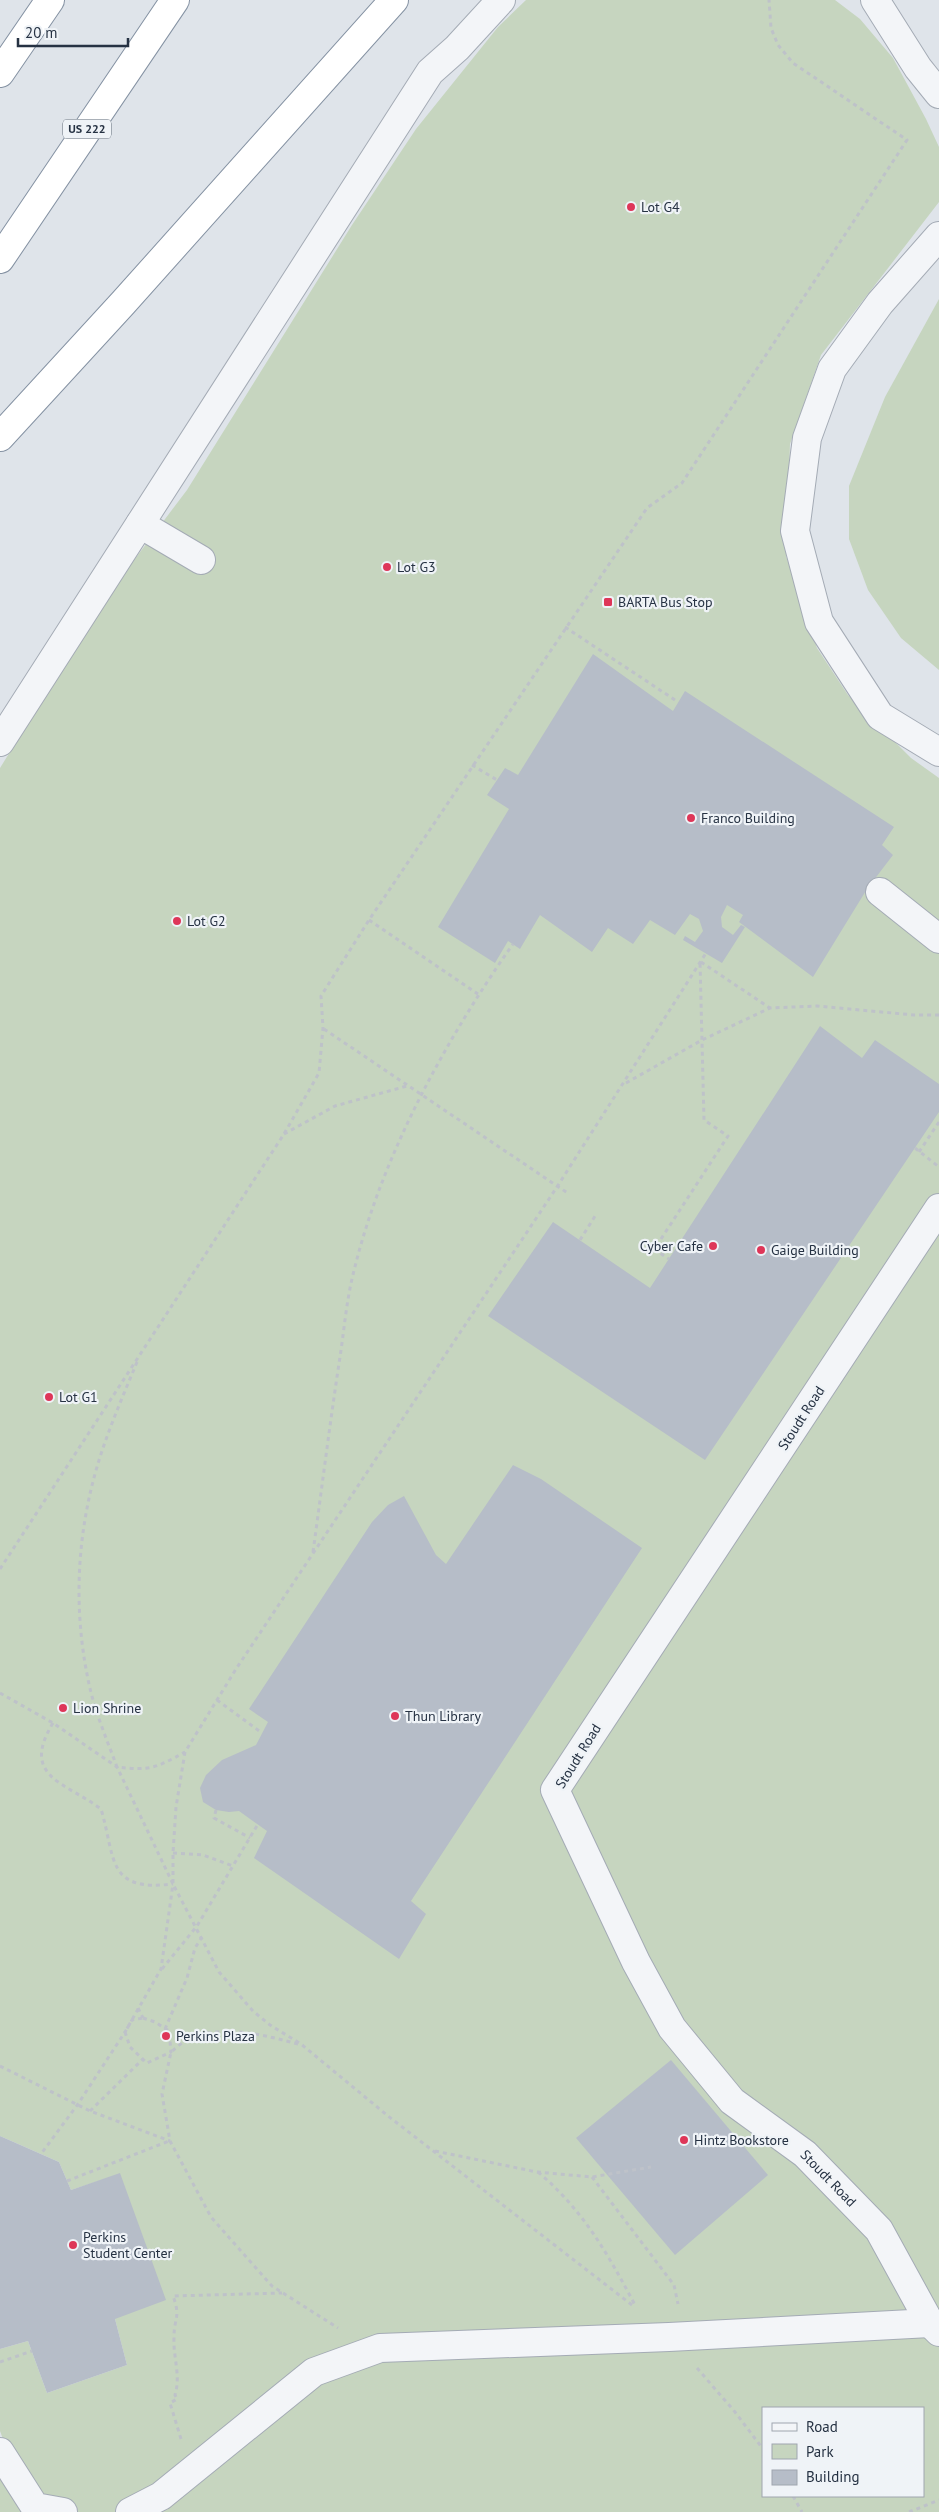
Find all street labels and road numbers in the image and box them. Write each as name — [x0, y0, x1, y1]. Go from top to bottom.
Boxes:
road number: US 222 — [63, 120, 111, 138]
street label: Stoudt Road — [774, 1383, 828, 1453]
street label: Stoudt Road — [551, 1720, 605, 1792]
street label: Stoudt Road — [797, 2146, 860, 2211]

